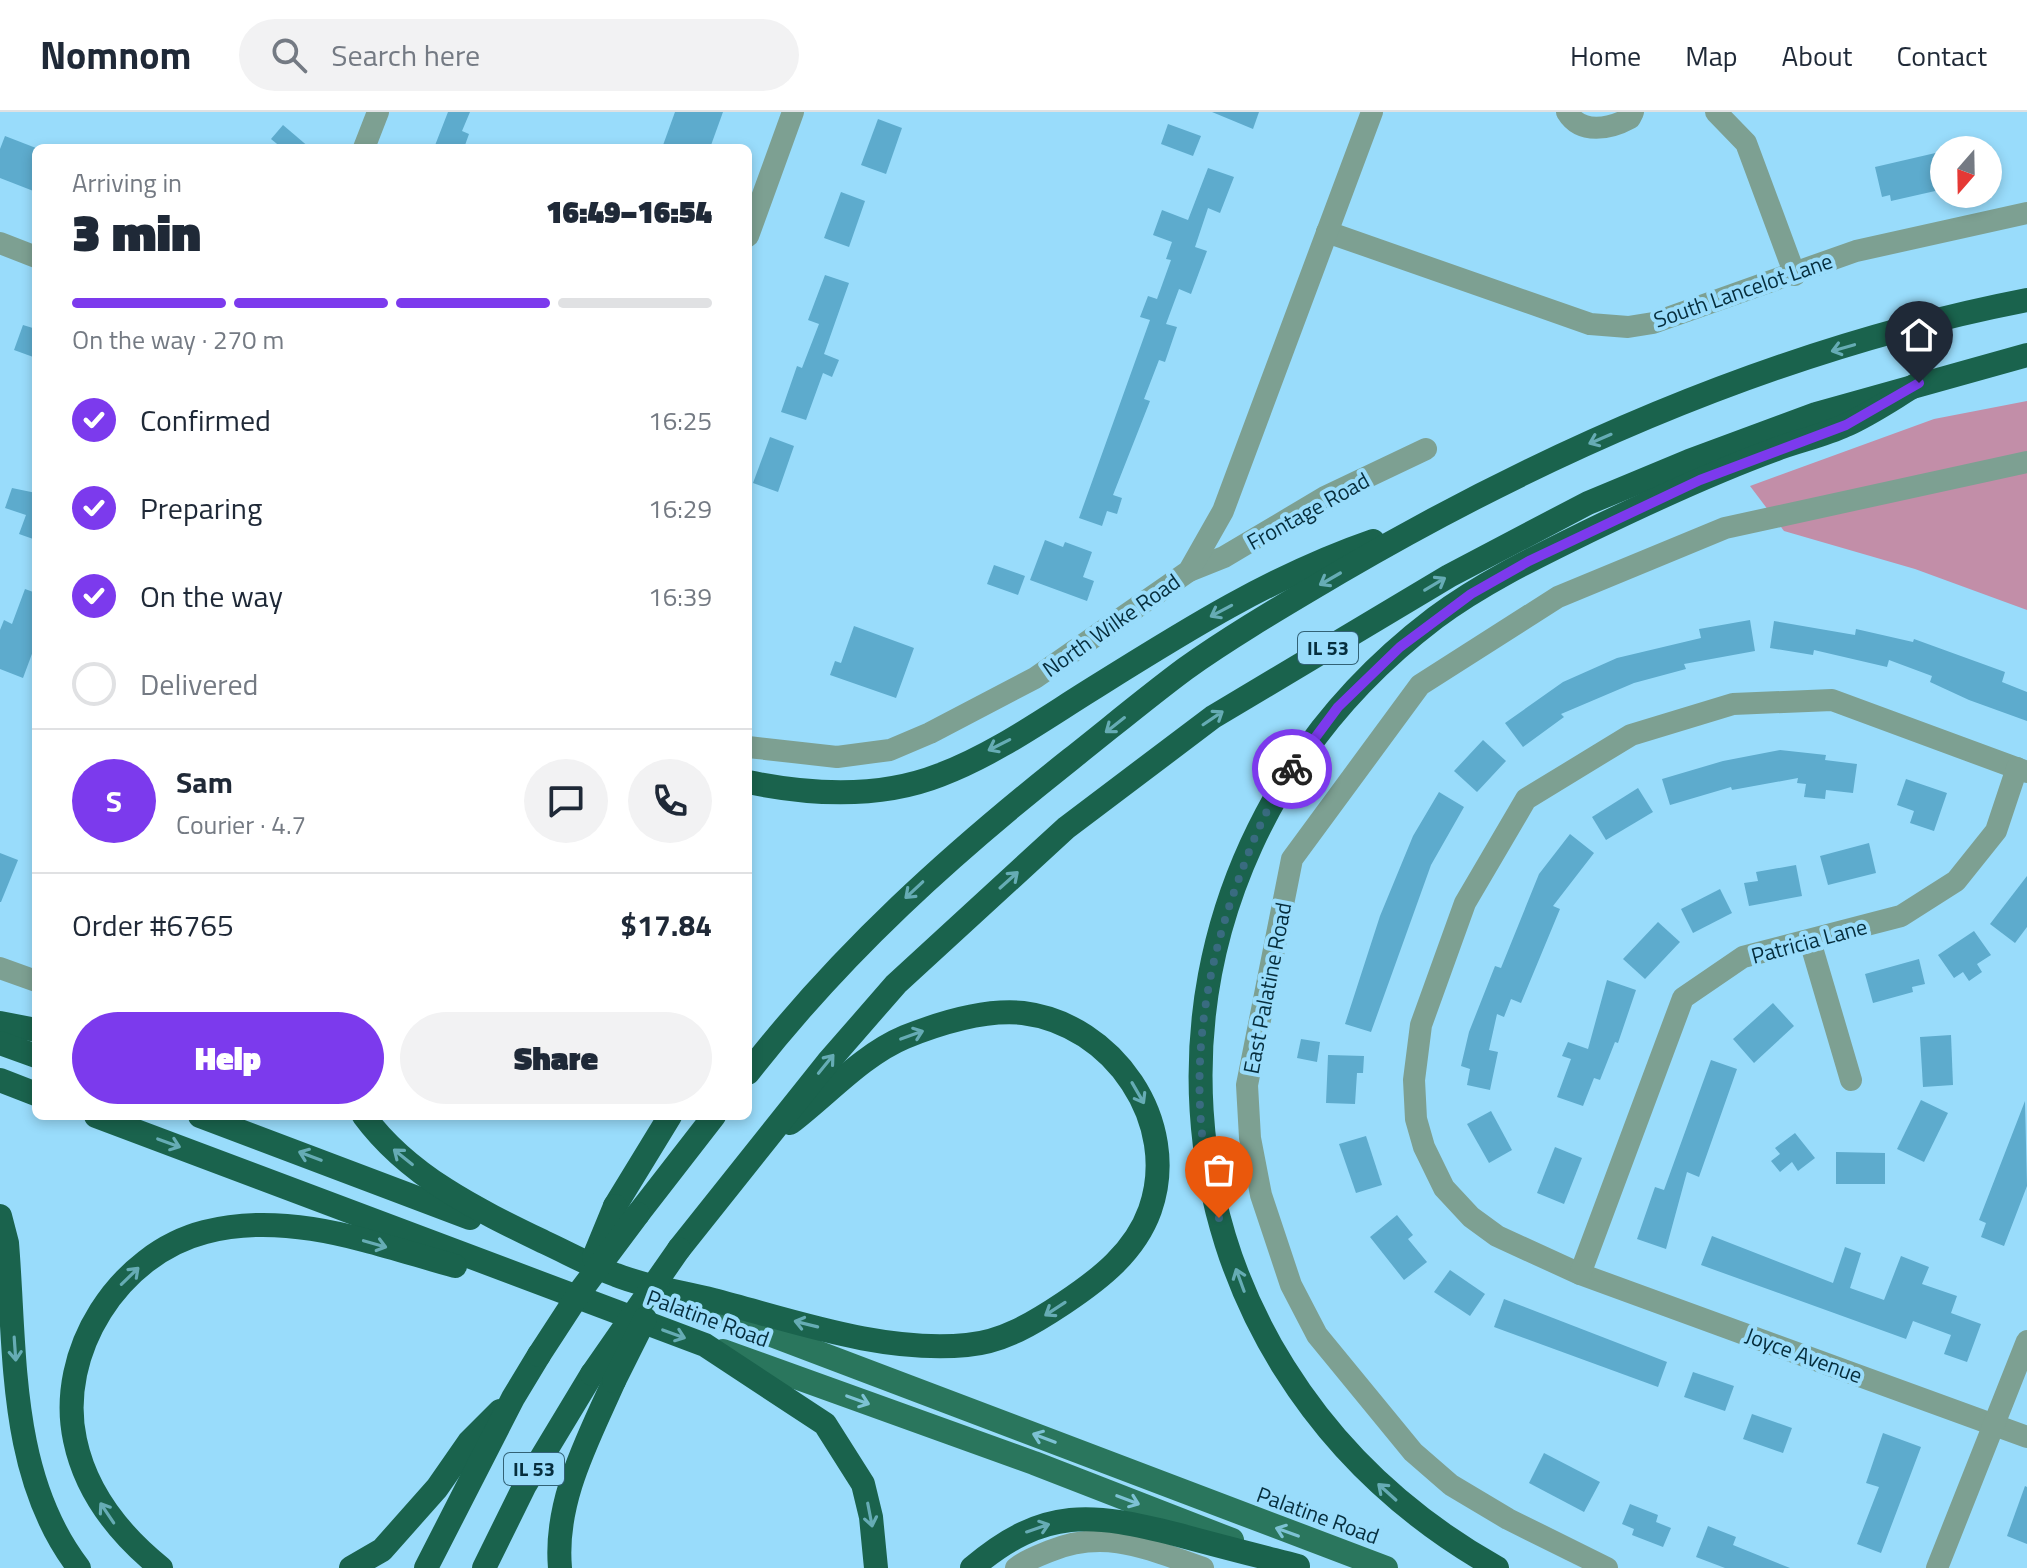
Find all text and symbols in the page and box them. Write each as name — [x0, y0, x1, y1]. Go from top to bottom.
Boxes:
search box — [239, 19, 799, 91]
text: Nomnom — [40, 26, 191, 84]
text: Search here — [331, 32, 480, 78]
icon: search — [267, 33, 311, 77]
text: Home — [1570, 34, 1641, 77]
text: Map — [1685, 34, 1738, 77]
text: About — [1782, 34, 1852, 77]
text: Contact — [1896, 34, 1987, 77]
north arrow — [1930, 136, 2002, 208]
map controls — [1930, 136, 2002, 208]
text: Arriving in — [72, 163, 182, 202]
text: 16:49–16:54 — [546, 189, 712, 235]
text: 3 min — [72, 192, 201, 271]
street label: South Lancelot Lane — [1649, 243, 1837, 337]
pin — [1885, 301, 1953, 383]
icon: home — [1897, 313, 1941, 357]
text: On the way · 270 m — [72, 320, 284, 359]
one-way arrow — [1831, 341, 1857, 356]
text: Confirmed — [140, 397, 271, 443]
icon: check — [72, 398, 116, 442]
text: 16:25 — [648, 401, 712, 440]
one-way arrow — [1588, 433, 1613, 448]
street label: Frontage Road — [1241, 463, 1375, 559]
text: Preparing — [140, 485, 262, 531]
icon: check — [72, 486, 116, 530]
text: 16:29 — [648, 489, 712, 528]
street label: North Wilke Road — [1035, 565, 1187, 685]
one-way arrow — [1319, 571, 1342, 587]
text: On the way — [140, 573, 283, 619]
icon: check — [72, 574, 116, 618]
one-way arrow — [1423, 576, 1446, 592]
text: 16:39 — [648, 577, 712, 616]
one-way arrow — [1210, 603, 1234, 619]
road number: IL 53 — [1298, 632, 1358, 664]
text: Delivered — [140, 661, 258, 707]
one-way arrow — [1201, 710, 1223, 727]
one-way arrow — [1105, 716, 1126, 733]
courier — [1252, 729, 1332, 809]
one-way arrow — [988, 738, 1012, 754]
icon: bike — [1270, 747, 1314, 791]
text: Sam — [176, 759, 233, 805]
button: chat — [524, 759, 608, 843]
button: phone — [628, 759, 712, 843]
text: S — [106, 778, 122, 824]
text: Courier · 4.7 — [176, 805, 306, 844]
one-way arrow — [999, 870, 1019, 889]
one-way arrow — [904, 880, 924, 899]
street label: East Palatine Road — [1234, 899, 1300, 1077]
text: Order #6765 — [72, 902, 234, 948]
text: $17.84 — [620, 902, 712, 948]
street label: Patricia Lane — [1747, 909, 1871, 973]
button: Help — [72, 1012, 384, 1104]
button: Share — [400, 1012, 712, 1104]
one-way arrow — [900, 1027, 924, 1041]
one-way arrow — [817, 1054, 835, 1075]
one-way arrow — [1131, 1081, 1146, 1105]
pin — [1185, 1136, 1253, 1218]
one-way arrow — [156, 1137, 181, 1151]
one-way arrow — [298, 1148, 323, 1162]
one-way arrow — [394, 1148, 414, 1166]
icon: bag — [1197, 1148, 1241, 1192]
one-way arrow — [361, 1237, 387, 1252]
one-way arrow — [120, 1267, 140, 1286]
one-way arrow — [1232, 1268, 1247, 1293]
street label: Palatine Road — [642, 1280, 774, 1356]
one-way arrow — [1044, 1301, 1067, 1317]
one-way arrow — [793, 1315, 819, 1330]
street label: Joyce Avenue — [1741, 1318, 1867, 1392]
one-way arrow — [662, 1328, 686, 1342]
one-way arrow — [8, 1335, 23, 1362]
one-way arrow — [845, 1394, 869, 1408]
one-way arrow — [1032, 1430, 1057, 1444]
road number: IL 53 — [504, 1453, 564, 1485]
street label: Palatine Road — [1252, 1477, 1384, 1553]
one-way arrow — [1377, 1483, 1397, 1501]
one-way arrow — [1115, 1494, 1140, 1508]
one-way arrow — [863, 1501, 878, 1527]
one-way arrow — [99, 1502, 115, 1524]
one-way arrow — [1025, 1520, 1050, 1535]
one-way arrow — [1275, 1523, 1300, 1538]

